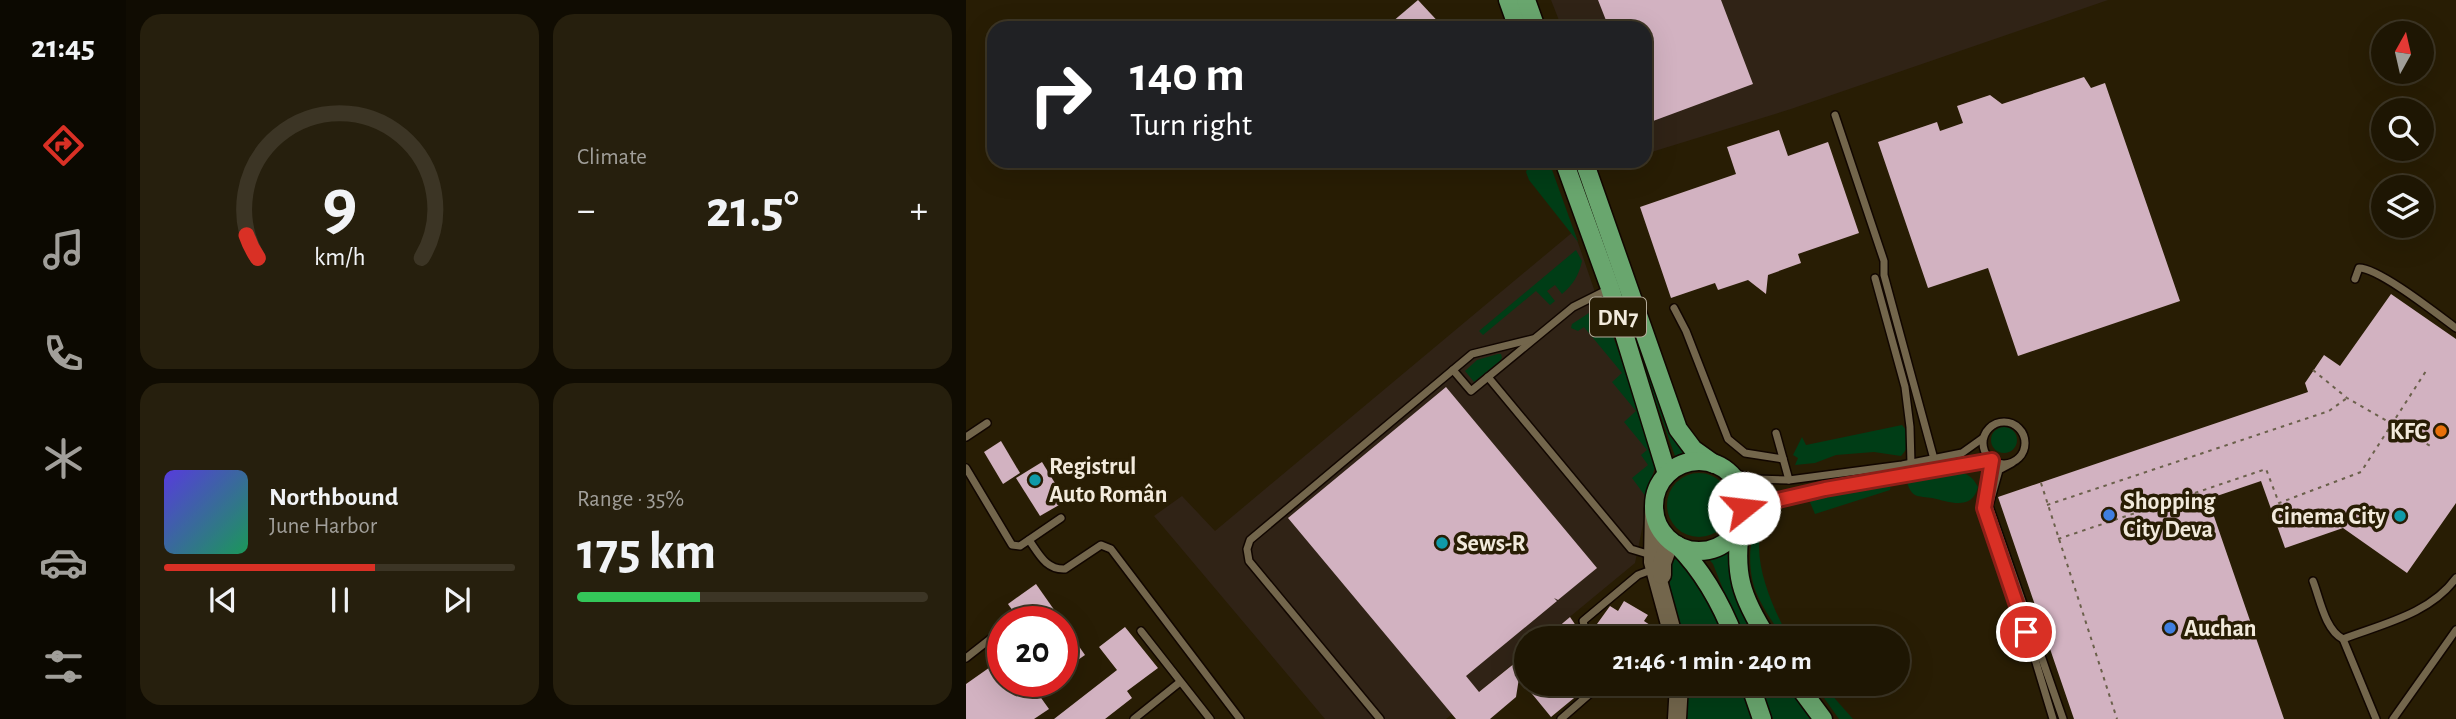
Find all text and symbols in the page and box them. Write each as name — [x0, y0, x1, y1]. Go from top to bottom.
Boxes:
north arrow — [2371, 21, 2434, 84]
map controls — [2371, 21, 2434, 238]
text: 21:45 — [31, 31, 95, 63]
icon: right — [1015, 49, 1106, 140]
text: 140 m — [1130, 51, 1245, 100]
button: search — [2371, 98, 2434, 161]
text: Turn right — [1130, 109, 1252, 141]
icon: directions — [39, 121, 88, 170]
text: Climate — [577, 146, 647, 169]
text: 9 — [322, 170, 357, 243]
button: layers — [2371, 175, 2434, 238]
text: 21.5° — [706, 184, 799, 236]
text: − — [577, 192, 595, 230]
text: + — [910, 192, 928, 230]
icon: music — [39, 225, 88, 274]
text: km/h — [314, 244, 365, 269]
road number: DN7 — [1590, 298, 1646, 336]
icon: phone — [39, 329, 88, 378]
place label: KFC — [2390, 420, 2428, 444]
marker: KFC — [2433, 423, 2449, 439]
icon: climate — [39, 434, 88, 483]
place label: Registrul Auto Român — [1049, 455, 1167, 507]
position arrow — [1707, 471, 1781, 545]
marker: Registrul Auto Român — [1027, 472, 1043, 488]
text: Northbound — [269, 484, 398, 510]
text: Range · 35% — [577, 488, 684, 511]
place label: Shopping City Deva — [2123, 490, 2216, 542]
place label: Cinema City — [2271, 505, 2386, 529]
marker: Shopping City Deva — [2101, 507, 2117, 523]
marker: Cinema City — [2392, 508, 2408, 524]
text: June Harbor — [269, 515, 377, 538]
text: 175 km — [577, 526, 716, 578]
place label: Sews-R — [1456, 532, 1526, 556]
marker: Sews-R — [1434, 535, 1450, 551]
icon: car — [39, 538, 88, 587]
icon: previous — [204, 581, 242, 619]
icon: pause — [321, 581, 359, 619]
icon: next — [438, 581, 476, 619]
pin — [1996, 602, 2056, 662]
speed limit sign: 20 — [987, 606, 1078, 697]
icon: arrive — [2007, 613, 2045, 651]
place label: Auchan — [2184, 617, 2256, 641]
marker: Auchan — [2162, 620, 2178, 636]
icon: filters — [39, 642, 88, 691]
text: 21:46 · 1 min · 240 m — [1612, 648, 1812, 674]

